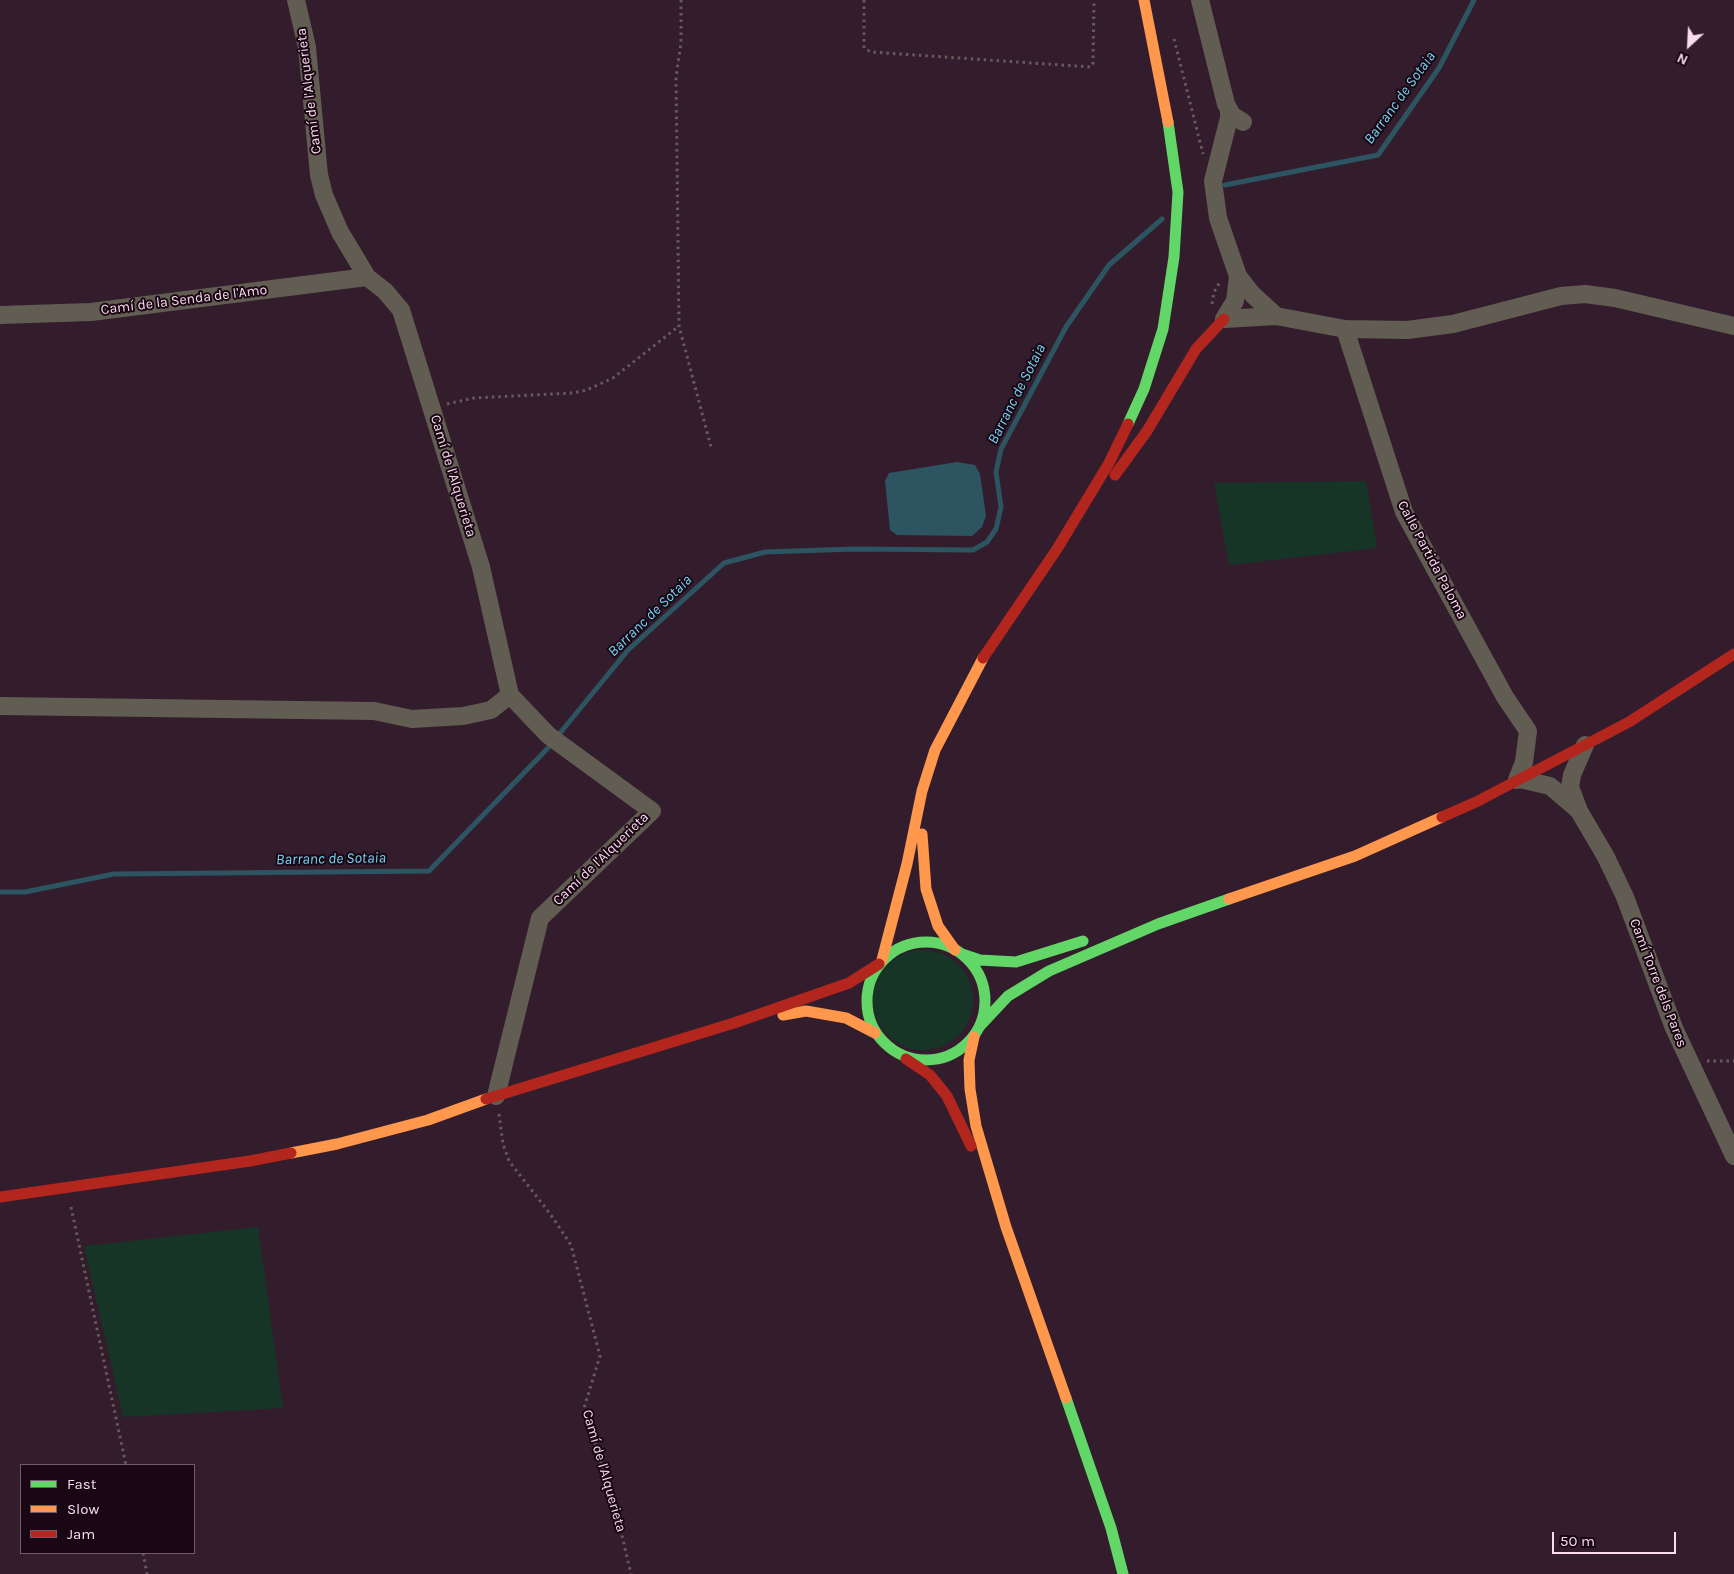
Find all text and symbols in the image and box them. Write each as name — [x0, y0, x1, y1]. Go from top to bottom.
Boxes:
north arrow — [1664, 20, 1714, 70]
street label: Camí de l'Alquerieta — [293, 27, 325, 155]
water label: Barranc de Sotaia — [1360, 48, 1440, 148]
text: N — [1674, 49, 1691, 69]
street label: Camí de la Senda de l'Amo — [100, 281, 268, 319]
water label: Barranc de Sotaia — [984, 341, 1050, 447]
street label: Camí de l'Alquerieta — [426, 413, 480, 539]
street label: Calle Partida Paloma — [1394, 498, 1470, 622]
water label: Barranc de Sotaia — [604, 571, 696, 661]
street label: Camí de l'Alquerieta — [550, 809, 652, 909]
water label: Barranc de Sotaia — [276, 849, 386, 869]
street label: Camí Torre dels Pares — [1626, 916, 1690, 1050]
street label: Camí de l'Alquerieta — [578, 1408, 630, 1534]
legend — [20, 1464, 195, 1554]
text: Fast — [67, 1475, 96, 1493]
text: Slow — [67, 1500, 99, 1518]
scale bar — [1554, 1522, 1678, 1554]
text: Jam — [67, 1525, 95, 1543]
text: 50 m — [1560, 1532, 1595, 1550]

